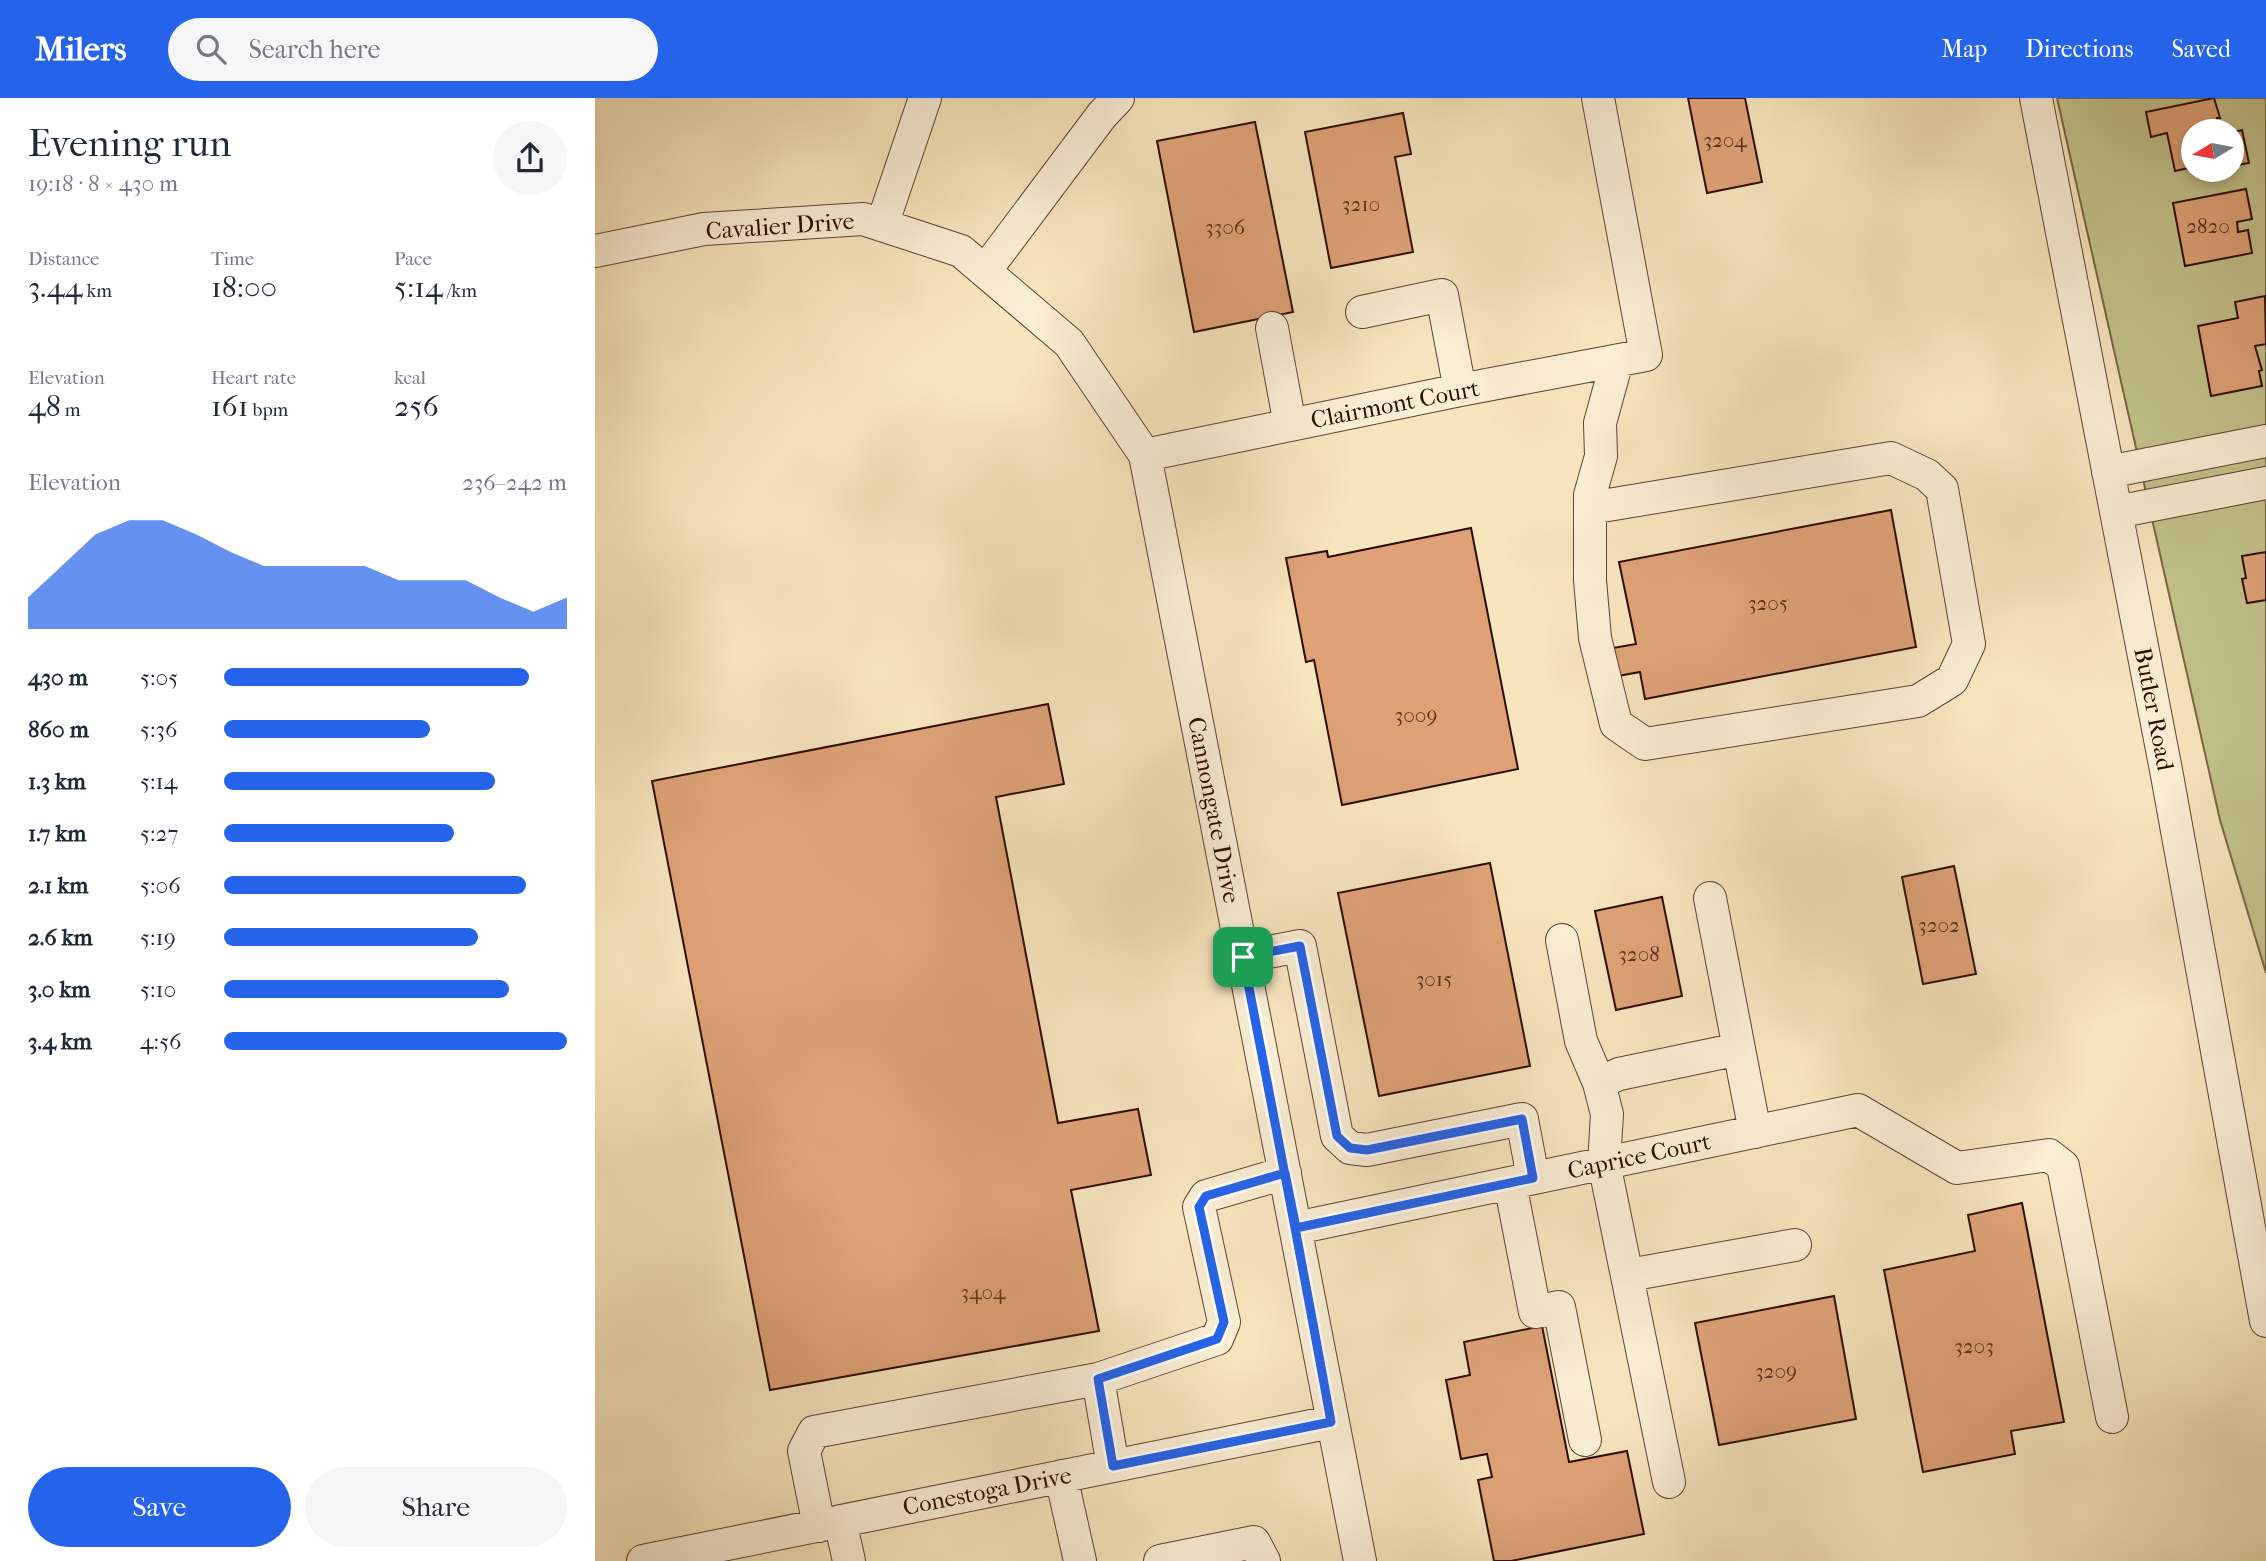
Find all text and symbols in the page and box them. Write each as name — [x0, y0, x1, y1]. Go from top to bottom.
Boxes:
search box — [168, 18, 658, 81]
text: Milers — [35, 30, 126, 69]
icon: search — [192, 30, 230, 68]
text: Search here — [248, 34, 380, 65]
text: Map — [1941, 35, 1987, 63]
text: Directions — [2025, 35, 2133, 63]
text: Saved — [2171, 35, 2231, 63]
north arrow — [2181, 119, 2243, 182]
map controls — [2181, 119, 2244, 182]
text: Evening run — [28, 121, 231, 166]
button: share — [493, 121, 567, 195]
house number: 3204 — [1703, 128, 1747, 152]
text: 19:18 · 8 × 430 m — [28, 170, 178, 197]
house number: 3210 — [1342, 192, 1380, 216]
street label: Cavalier Drive — [705, 207, 855, 245]
house number: 2820 — [2186, 214, 2230, 238]
house number: 3306 — [1205, 215, 1246, 239]
text: Distance — [28, 248, 99, 270]
text: Time — [211, 248, 254, 270]
text: Pace — [394, 248, 432, 270]
text: 3.44 — [28, 270, 82, 305]
text: 18:00 — [211, 270, 277, 305]
text: 5:14 — [394, 270, 443, 305]
text: km — [82, 280, 112, 302]
text: /km — [443, 280, 477, 302]
text: Elevation — [28, 367, 105, 389]
text: Heart rate — [211, 367, 296, 389]
text: kcal — [394, 367, 426, 389]
street label: Clairmont Court — [1308, 374, 1482, 434]
text: 48 — [28, 389, 61, 424]
text: 161 — [211, 389, 248, 424]
text: 256 — [394, 389, 439, 424]
text: m — [61, 399, 81, 421]
text: bpm — [248, 399, 288, 421]
text: Elevation — [28, 469, 121, 496]
text: 236–242 m — [462, 469, 567, 496]
house number: 3205 — [1748, 591, 1788, 615]
street label: Butler Road — [2128, 645, 2180, 774]
text: 430 m — [28, 664, 88, 691]
text: 5:05 — [140, 664, 178, 691]
house number: 3009 — [1395, 703, 1437, 727]
street label: Cannongate Drive — [1182, 715, 1246, 906]
text: 860 m — [28, 716, 89, 743]
text: 5:36 — [140, 716, 177, 743]
text: 1.3 km — [28, 768, 86, 795]
text: 5:14 — [140, 768, 177, 795]
text: 1.7 km — [28, 820, 86, 847]
text: 5:27 — [140, 820, 178, 847]
text: 2.1 km — [28, 872, 88, 899]
text: 5:06 — [140, 872, 181, 899]
house number: 3202 — [1918, 913, 1960, 937]
text: 2.6 km — [28, 924, 93, 951]
text: 5:19 — [140, 924, 176, 951]
pin — [1213, 927, 1273, 987]
icon: arrive — [1224, 938, 1262, 976]
house number: 3208 — [1618, 942, 1660, 966]
house number: 3015 — [1416, 967, 1452, 991]
text: 3.0 km — [28, 976, 90, 1003]
text: 5:10 — [140, 976, 176, 1003]
text: 3.4 km — [28, 1028, 92, 1055]
text: 4:56 — [140, 1028, 182, 1055]
street label: Caprice Court — [1565, 1127, 1713, 1185]
house number: 3404 — [961, 1280, 1006, 1304]
house number: 3203 — [1954, 1334, 1994, 1358]
house number: 3209 — [1755, 1359, 1797, 1383]
street label: Conestoga Drive — [900, 1461, 1074, 1521]
button: Save — [28, 1467, 291, 1547]
button: Share — [305, 1467, 567, 1547]

